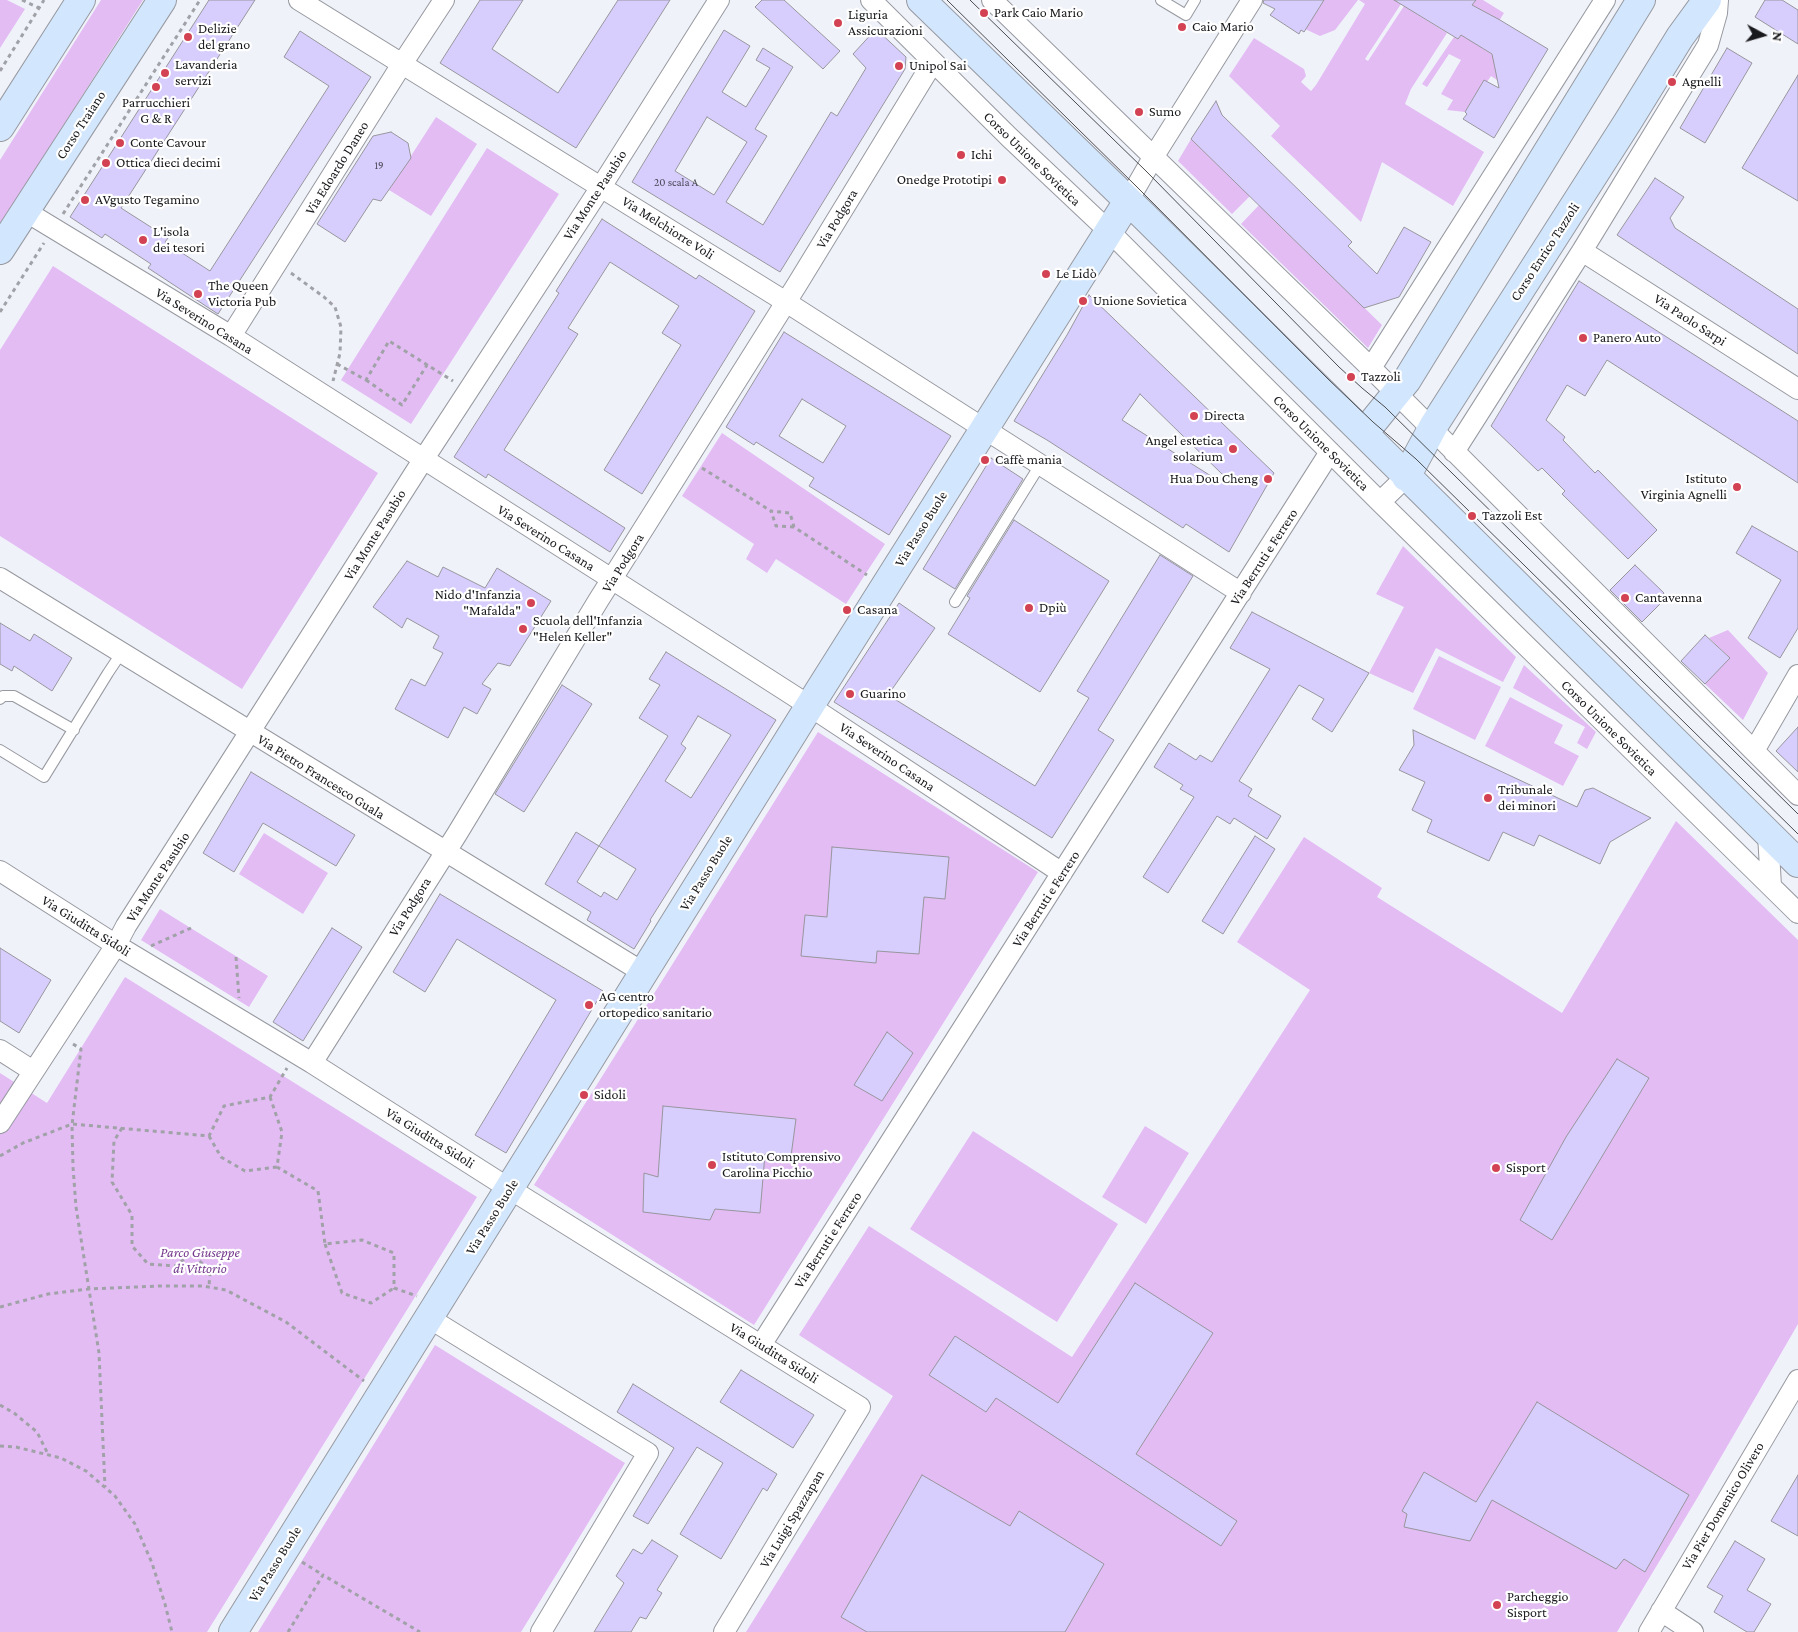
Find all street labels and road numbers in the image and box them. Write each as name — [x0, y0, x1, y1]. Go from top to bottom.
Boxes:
street label: Corso Traiano — [53, 88, 109, 162]
street label: Corso Unione Sovietica — [980, 108, 1084, 210]
street label: Via Edoardo Daneo — [302, 118, 372, 218]
street label: Via Monte Pasubio — [560, 147, 630, 243]
street label: Via Podgora — [813, 186, 861, 252]
street label: Via Melchiorre Voli — [619, 193, 717, 263]
street label: Corso Enrico Tazzoli — [1507, 200, 1583, 304]
street label: Via Severino Casana — [152, 284, 256, 358]
street label: Via Paolo Sarpi — [1651, 290, 1729, 350]
street label: Corso Unione Sovietica — [1269, 391, 1373, 495]
street label: Via Monte Pasubio — [340, 486, 410, 584]
street label: Via Passo Buole — [891, 488, 951, 570]
street label: Via Severino Casana — [494, 501, 598, 575]
street label: Via Berruti e Ferrero — [1227, 506, 1301, 608]
street label: Via Podgora — [598, 530, 648, 596]
street label: Corso Unione Sovietica — [1557, 676, 1661, 780]
street label: Via Severino Casana — [836, 719, 938, 795]
street label: Via Pietro Francesco Guala — [254, 731, 388, 823]
street label: Via Monte Pasubio — [123, 829, 193, 925]
street label: Via Passo Buole — [676, 832, 736, 914]
street label: Via Berruti e Ferrero — [1009, 848, 1083, 950]
street label: Via Podgora — [385, 874, 435, 940]
street label: Via Giuditta Sidoli — [38, 892, 134, 960]
street label: Via Giuditta Sidoli — [382, 1104, 478, 1172]
street label: Via Passo Buole — [462, 1176, 522, 1258]
street label: Via Berruti e Ferrero — [791, 1189, 865, 1291]
street label: Via Giuditta Sidoli — [726, 1319, 822, 1387]
street label: Via Pier Domenico Olivero — [1678, 1439, 1768, 1573]
street label: Via Luigi Spazzapan — [756, 1467, 828, 1571]
street label: Via Passo Buole — [245, 1523, 305, 1605]

